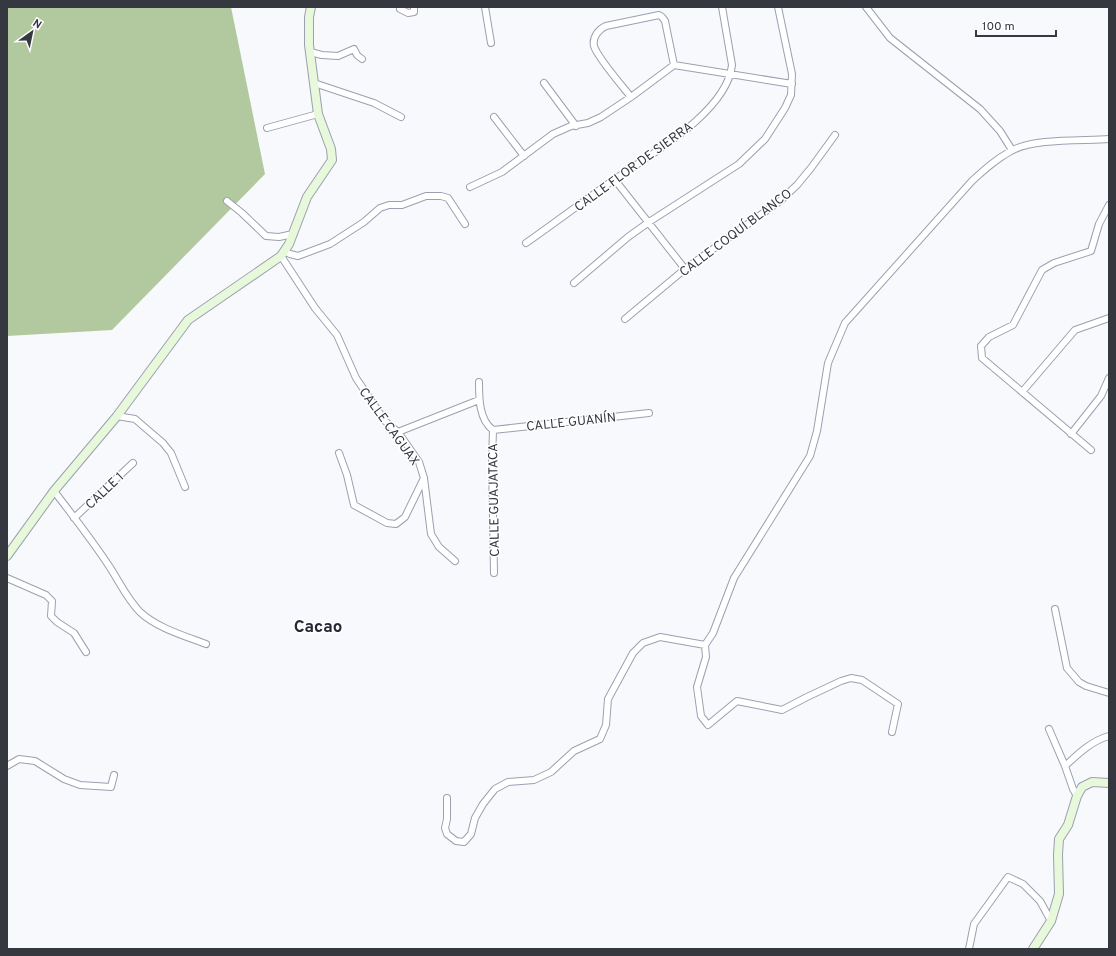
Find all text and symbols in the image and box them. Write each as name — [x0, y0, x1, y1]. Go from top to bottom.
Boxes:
north arrow — [12, 12, 52, 52]
scale bar — [976, 12, 1056, 38]
text: N — [30, 16, 44, 32]
text: 100 m — [982, 19, 1015, 35]
street label: CALLE FLOR DE SIERRA — [572, 119, 697, 216]
street label: CALLE COQUÍ BLANCO — [676, 185, 795, 281]
street label: CALLE CAGUAX — [355, 385, 422, 469]
street label: CALLE GUANÍN — [525, 408, 617, 436]
street label: CALLE GUAJATACA — [486, 443, 504, 557]
street label: CALLE 1 — [83, 470, 128, 513]
district label: Cacao — [294, 617, 342, 639]

